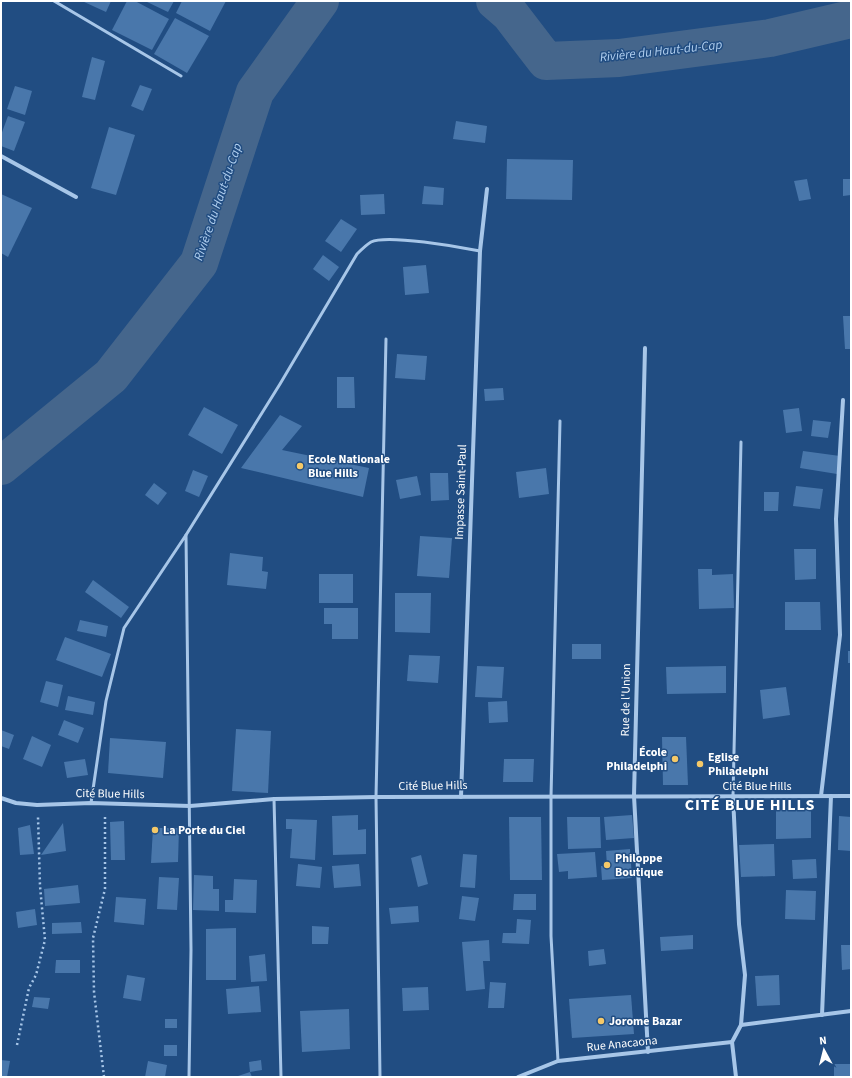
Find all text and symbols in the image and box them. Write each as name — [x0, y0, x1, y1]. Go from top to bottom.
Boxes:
water label: Rivière du Haut-du-Cap — [599, 36, 723, 66]
water label: Rivière du Haut-du-Cap — [189, 141, 247, 263]
street label: Impasse Saint-Paul — [451, 444, 471, 540]
place label: Ecole Nationale Blue Hills — [308, 451, 390, 482]
marker: Ecole Nationale Blue Hills — [295, 461, 305, 471]
street label: Rue de l'Union — [617, 663, 635, 737]
place label: École Philadelphi — [606, 744, 667, 775]
place label: Eglise Philadelphi — [708, 749, 769, 780]
marker: École Philadelphi — [670, 754, 680, 764]
marker: Eglise Philadelphi — [695, 759, 705, 769]
street label: Cité Blue Hills — [398, 777, 468, 795]
street label: Cité Blue Hills — [723, 778, 791, 795]
street label: Cité Blue Hills — [75, 785, 145, 803]
district label: CITÉ BLUE HILLS — [685, 794, 815, 816]
place label: La Porte du Ciel — [163, 822, 246, 839]
marker: La Porte du Ciel — [150, 825, 160, 835]
place label: Philoppe Boutique — [615, 850, 664, 881]
marker: Philoppe Boutique — [602, 860, 612, 870]
place label: Jorome Bazar — [609, 1013, 682, 1030]
marker: Jorome Bazar — [596, 1016, 606, 1026]
north arrow — [804, 1030, 844, 1070]
street label: Rue Anacaona — [586, 1032, 658, 1056]
text: N — [818, 1033, 827, 1048]

